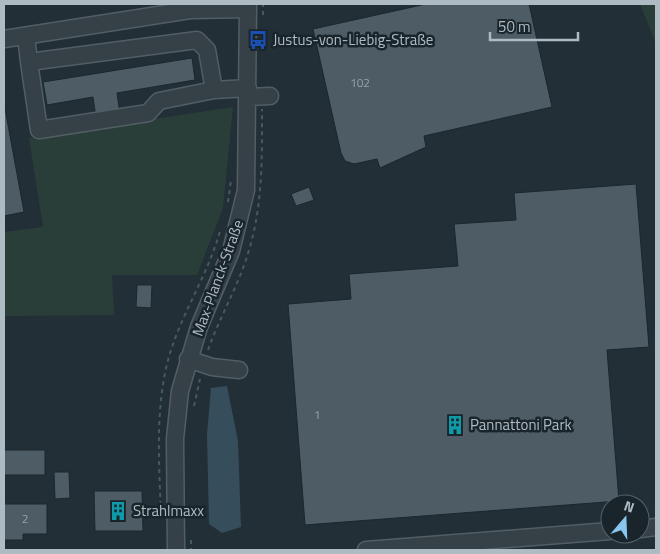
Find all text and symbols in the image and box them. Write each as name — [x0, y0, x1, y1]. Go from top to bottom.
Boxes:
scale bar — [490, 10, 578, 42]
text: 50 m — [498, 15, 531, 38]
place label: Justus-von-Liebig-Straße — [273, 28, 433, 51]
bus stop icon: Justus-von-Liebig-Straße — [247, 29, 269, 51]
house number: 102 — [350, 73, 370, 92]
street label: Max-Planck-Straße — [186, 216, 249, 339]
house number: 1 — [314, 405, 320, 424]
place label: Pannattoni Park — [470, 413, 572, 436]
building icon: Pannattoni Park — [444, 414, 466, 436]
north arrow — [600, 494, 650, 544]
text: N — [621, 495, 637, 518]
place label: Strahlmaxx — [133, 499, 204, 522]
building icon: Strahlmaxx — [107, 500, 129, 522]
house number: 2 — [22, 509, 28, 528]

